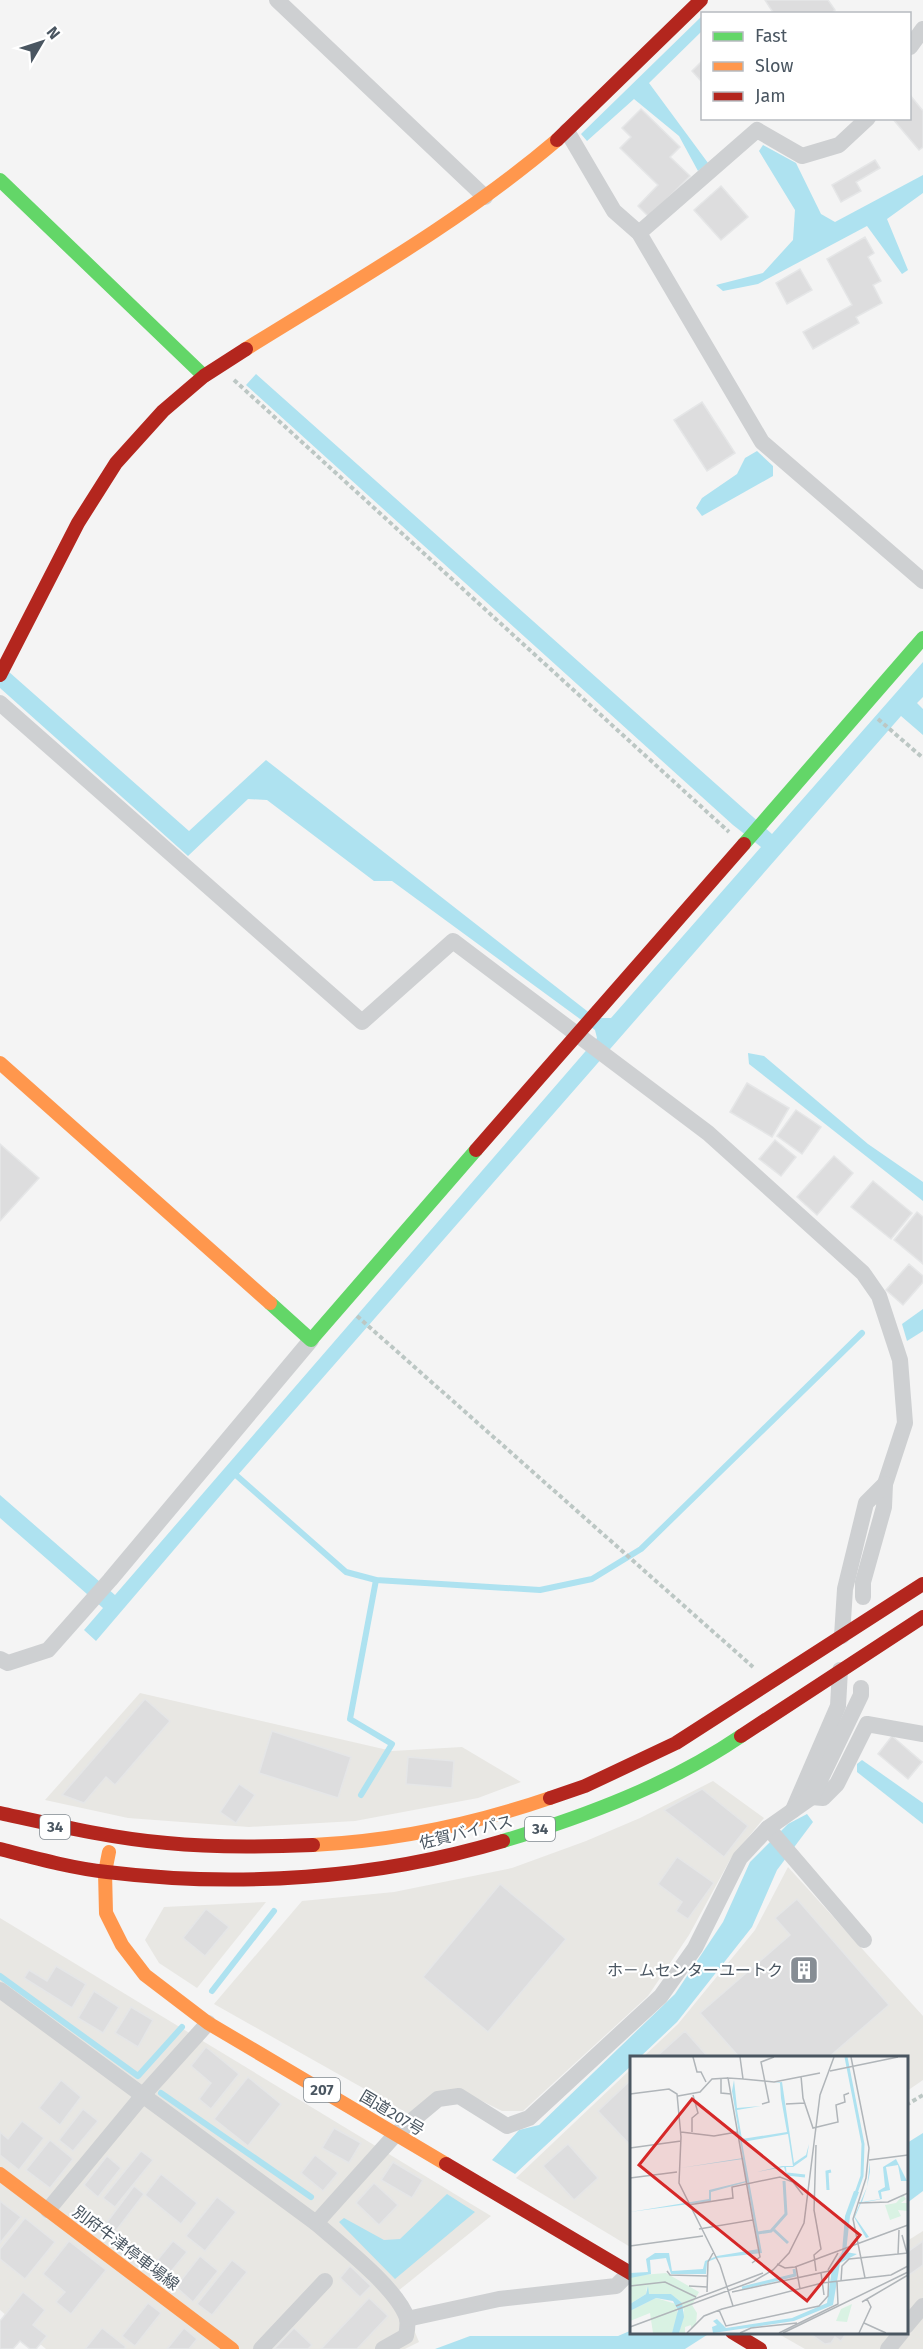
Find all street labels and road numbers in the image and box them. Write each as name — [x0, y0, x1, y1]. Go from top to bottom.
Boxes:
street label: 佐賀バイパス — [417, 1811, 515, 1853]
road number: 34 — [40, 1815, 70, 1839]
road number: 34 — [525, 1817, 555, 1841]
road number: 207 — [304, 2078, 340, 2102]
street label: 国道207号 — [356, 2086, 428, 2140]
street label: 別府牛津停車場線 — [69, 2202, 183, 2294]

